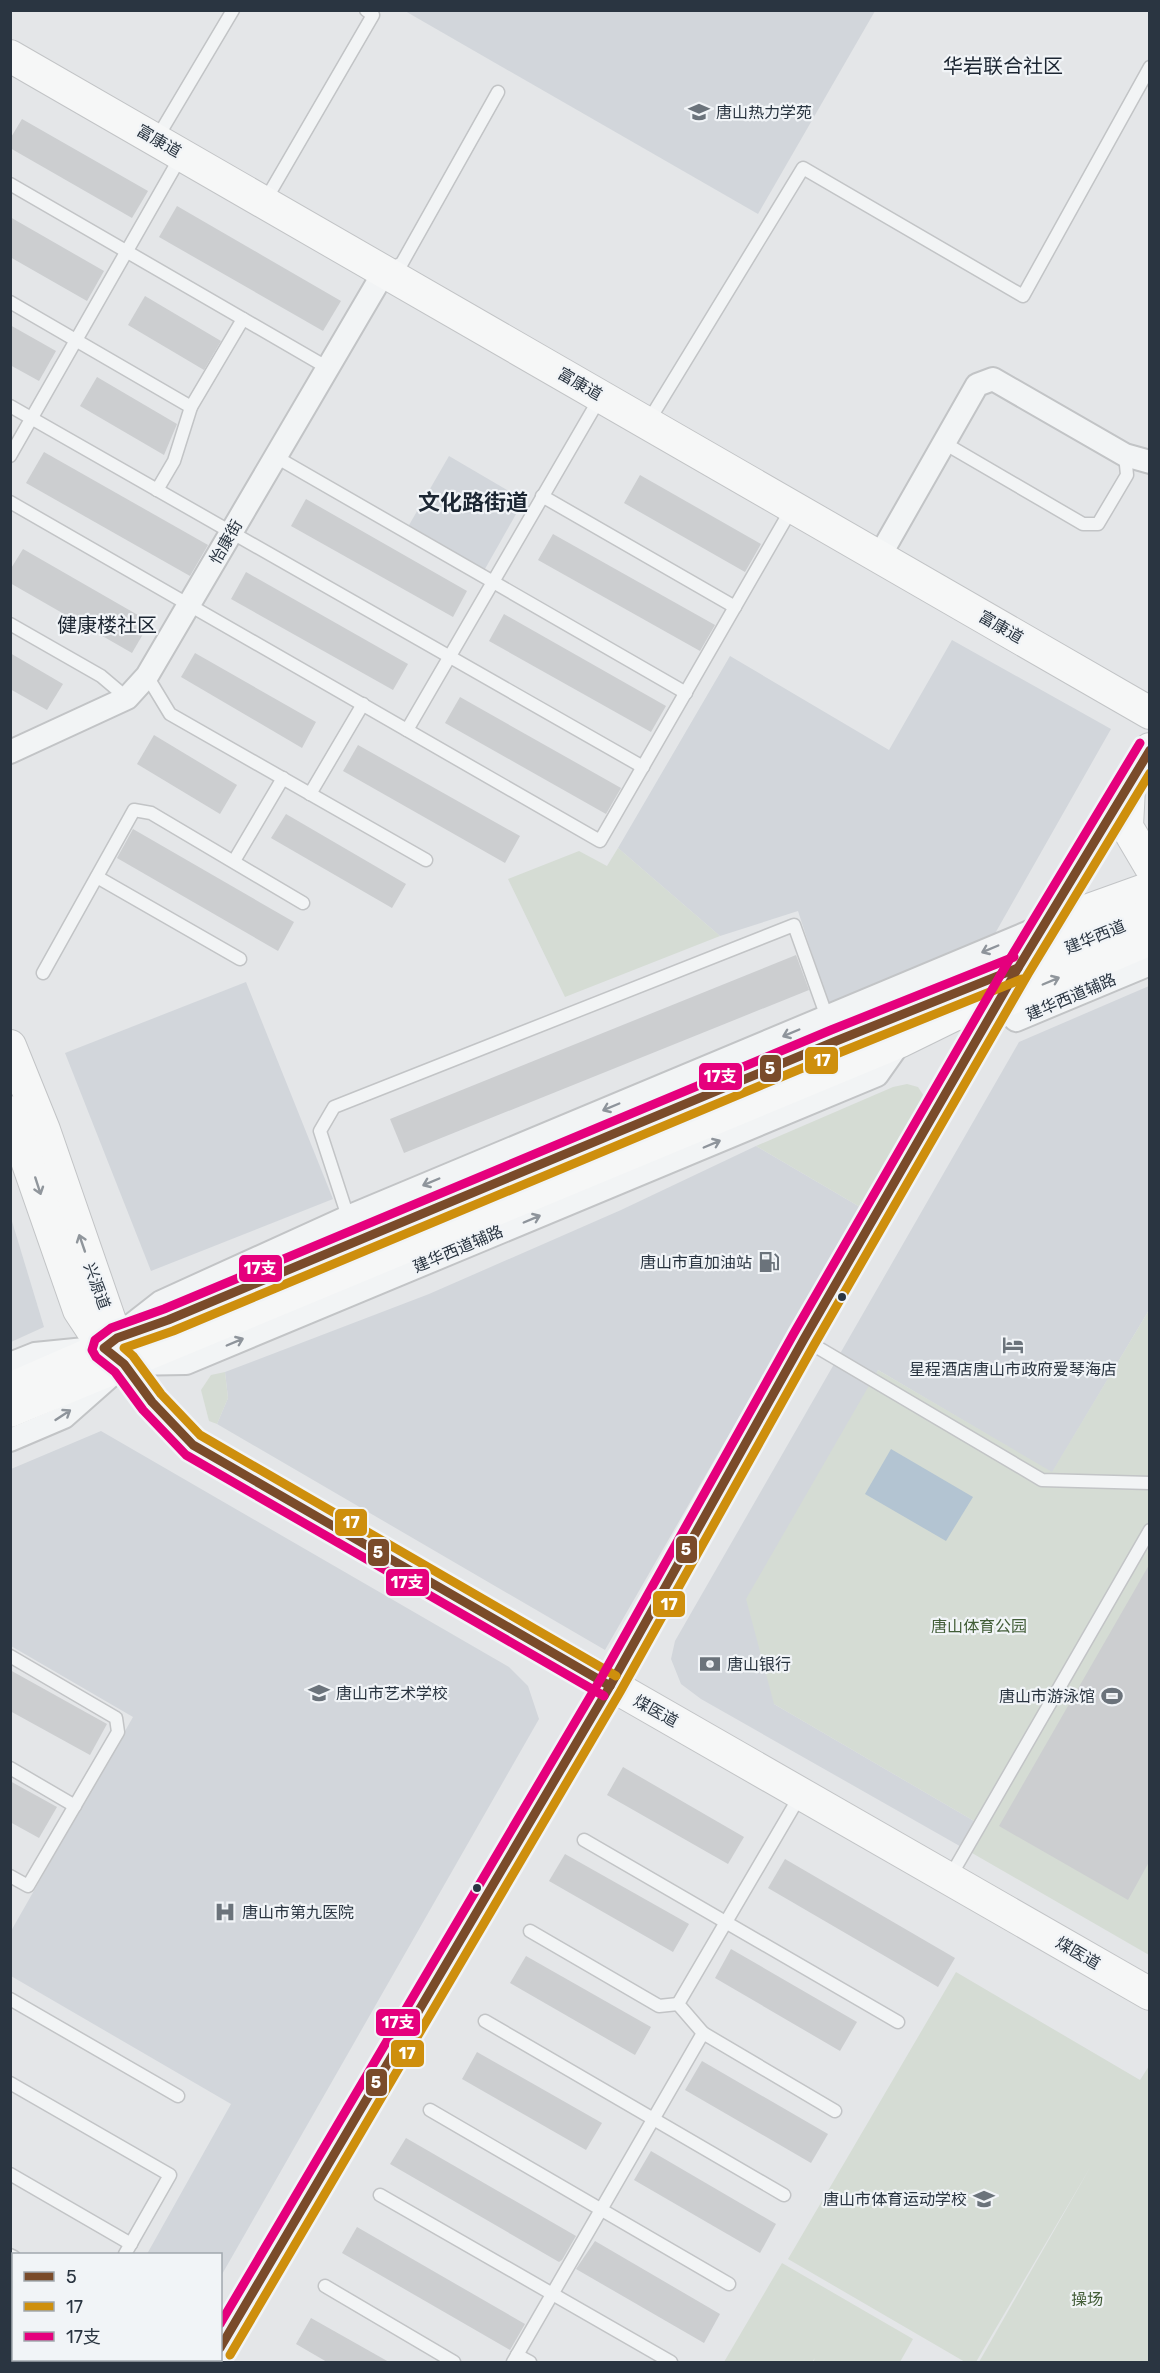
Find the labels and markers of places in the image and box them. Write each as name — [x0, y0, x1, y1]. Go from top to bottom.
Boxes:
school or university icon: 唐山热力学苑 — [687, 100, 711, 124]
place label: 唐山热力学苑 — [716, 103, 812, 122]
fuel station icon: 唐山市直加油站 — [757, 1250, 781, 1274]
place label: 唐山市直加油站 — [640, 1253, 752, 1272]
unlabelled marker — [836, 1291, 848, 1303]
hotel icon: 星程酒店唐山市政府爱琴海店 — [1001, 1333, 1025, 1357]
place label: 星程酒店唐山市政府爱琴海店 — [909, 1360, 1117, 1379]
bank icon: 唐山银行 — [698, 1652, 722, 1676]
place label: 唐山银行 — [727, 1655, 791, 1674]
school or university icon: 唐山市艺术学校 — [307, 1681, 331, 1705]
place label: 唐山市艺术学校 — [336, 1684, 448, 1703]
sports icon: 唐山市游泳馆 — [1100, 1684, 1124, 1708]
place label: 唐山市游泳馆 — [999, 1687, 1095, 1706]
unlabelled marker — [471, 1882, 483, 1894]
hospital icon: 唐山市第九医院 — [213, 1900, 237, 1924]
place label: 唐山市第九医院 — [242, 1903, 354, 1922]
school or university icon: 唐山市体育运动学校 — [972, 2187, 996, 2211]
place label: 唐山市体育运动学校 — [823, 2190, 967, 2209]

